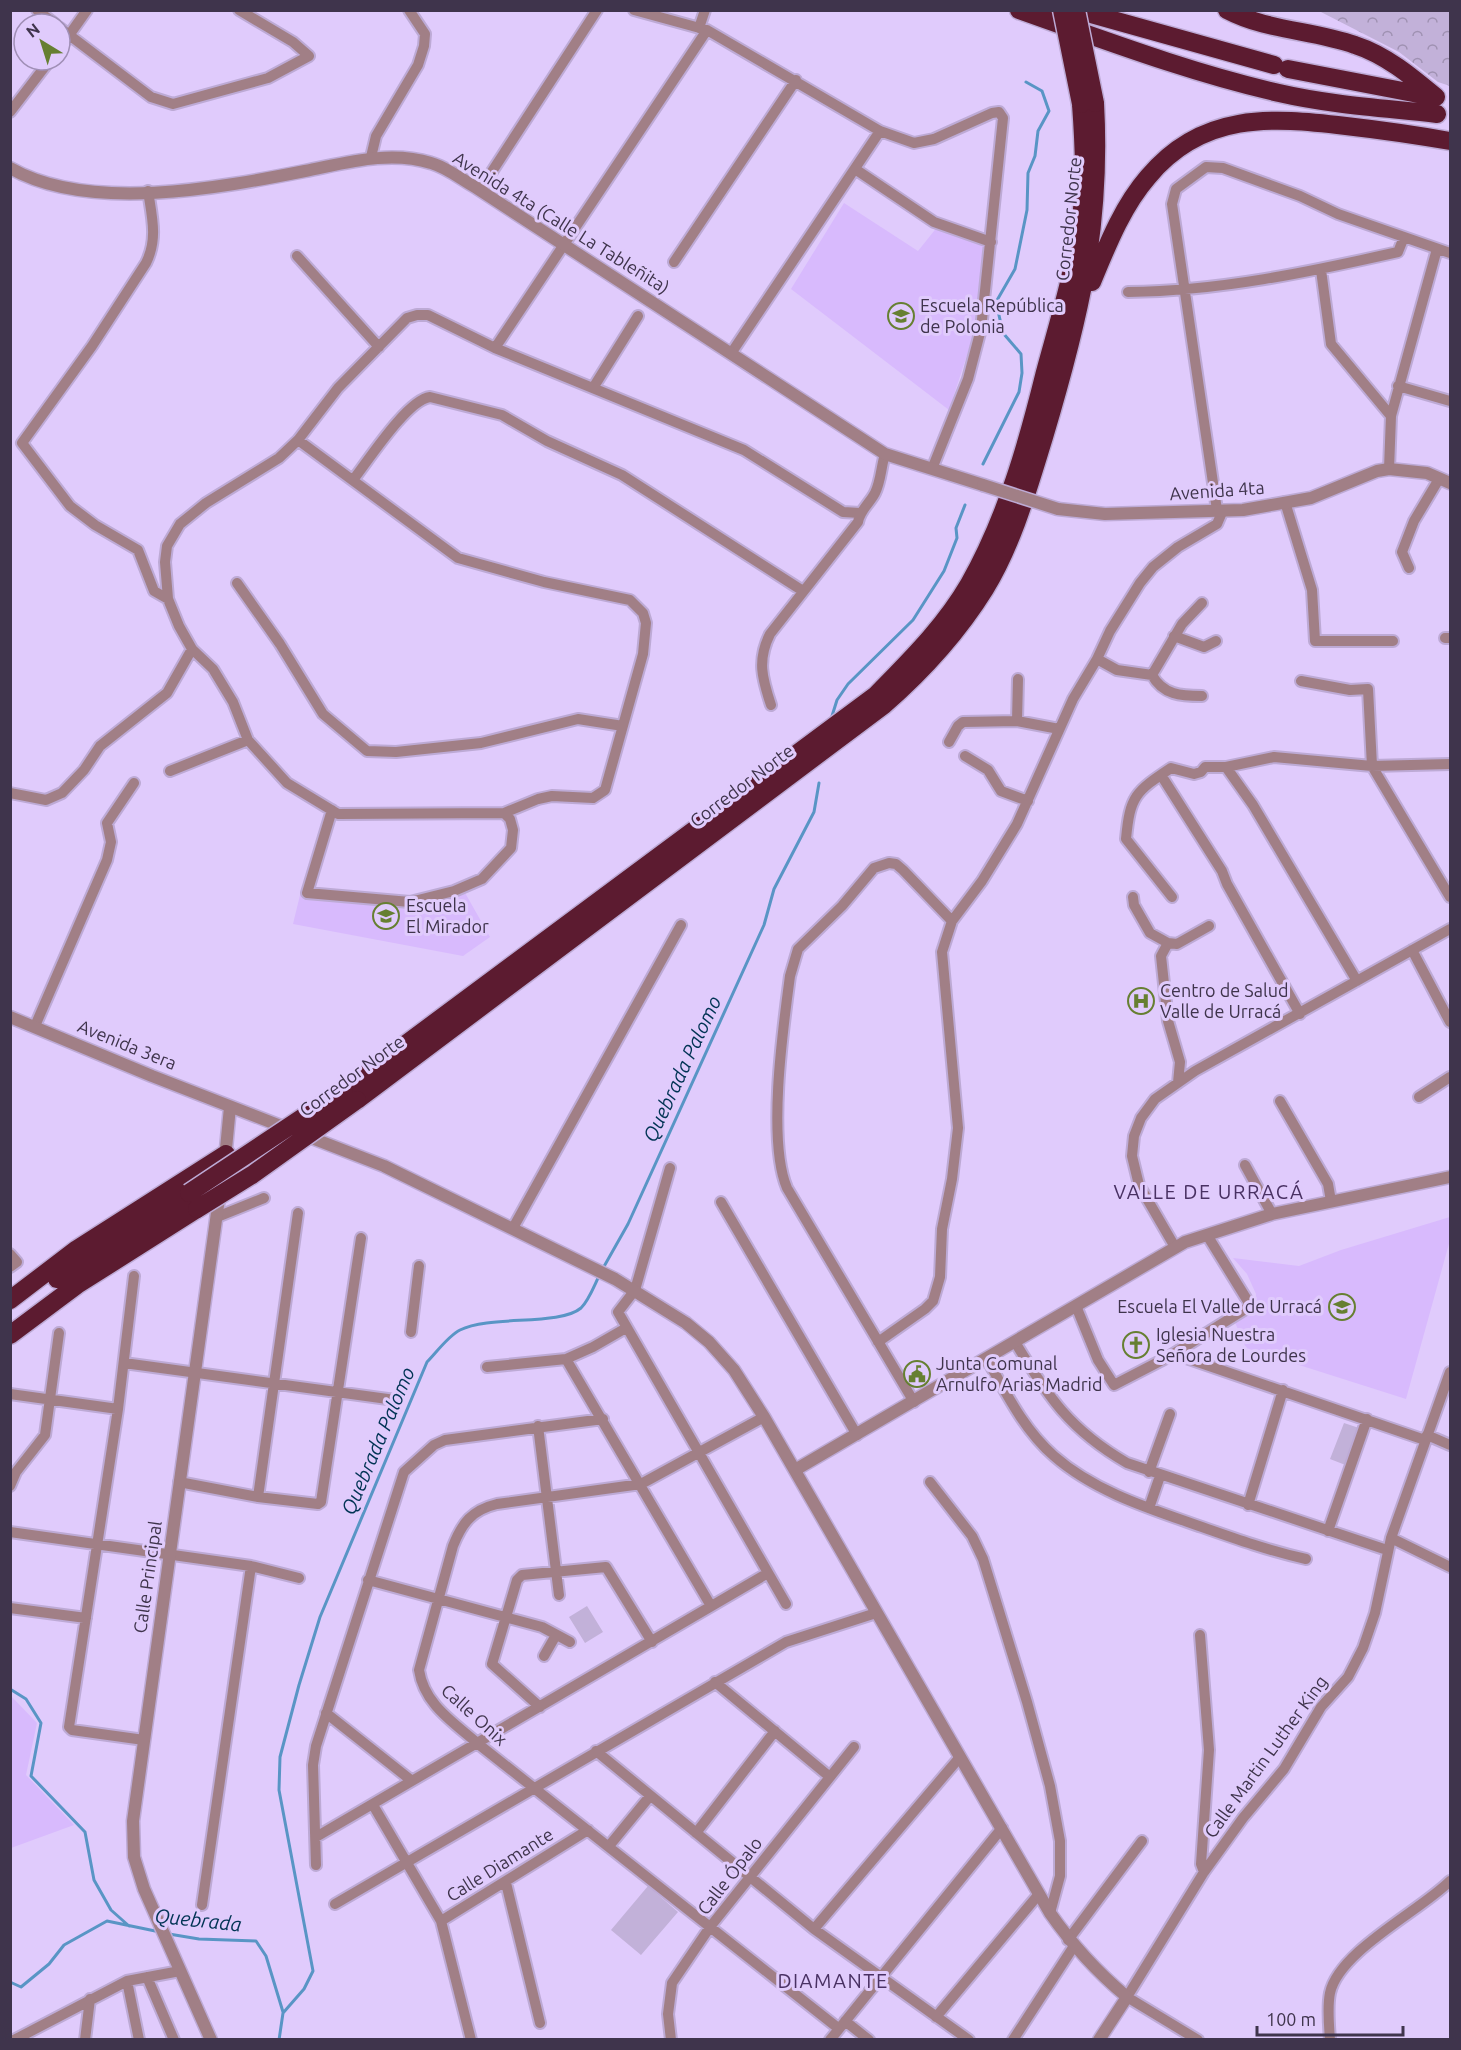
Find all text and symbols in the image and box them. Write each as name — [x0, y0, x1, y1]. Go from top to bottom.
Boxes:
north arrow — [12, 12, 72, 72]
text: N — [23, 19, 43, 41]
street label: Avenida 4ta (Calle La Tableñita) — [449, 147, 673, 298]
street label: Corredor Norte — [1052, 156, 1084, 282]
place label: Escuela República de Polonia — [920, 295, 1064, 336]
school or university icon: Escuela República de Polonia — [886, 301, 916, 331]
street label: Avenida 4ta — [1169, 477, 1265, 503]
street label: Corredor Norte — [686, 740, 797, 831]
place label: Escuela El Mirador — [406, 895, 489, 936]
school or university icon: Escuela El Mirador — [371, 901, 401, 931]
place label: Centro de Salud Valle de Urracá — [1160, 980, 1289, 1021]
hospital icon: Centro de Salud Valle de Urracá — [1126, 986, 1156, 1016]
water label: Quebrada Palomo — [638, 992, 726, 1146]
street label: Avenida 3era — [75, 1015, 180, 1073]
street label: Corredor Norte — [295, 1031, 408, 1120]
district label: VALLE DE URRACÁ — [1114, 1180, 1304, 1203]
school or university icon: Escuela El Valle de Urracá — [1327, 1292, 1357, 1322]
place label: Escuela El Valle de Urracá — [1117, 1296, 1322, 1316]
place label: Iglesia Nuestra Señora de Lourdes — [1156, 1324, 1306, 1365]
church icon: Iglesia Nuestra Señora de Lourdes — [1121, 1330, 1151, 1360]
place label: Junta Comunal Arnulfo Arias Madrid — [936, 1353, 1103, 1394]
public building icon: Junta Comunal Arnulfo Arias Madrid — [902, 1359, 932, 1389]
water label: Quebrada Palomo — [336, 1363, 420, 1518]
street label: Calle Principal — [129, 1519, 165, 1634]
street label: Calle Martin Luther King — [1200, 1672, 1331, 1841]
street label: Calle Onix — [438, 1680, 512, 1749]
street label: Calle Diamante — [442, 1823, 557, 1905]
street label: Calle Ópalo — [692, 1832, 766, 1918]
water label: Quebrada — [153, 1904, 243, 1937]
district label: DIAMANTE — [777, 1969, 889, 1992]
scale bar — [1257, 1999, 1402, 2037]
text: 100 m — [1266, 2009, 1316, 2029]

